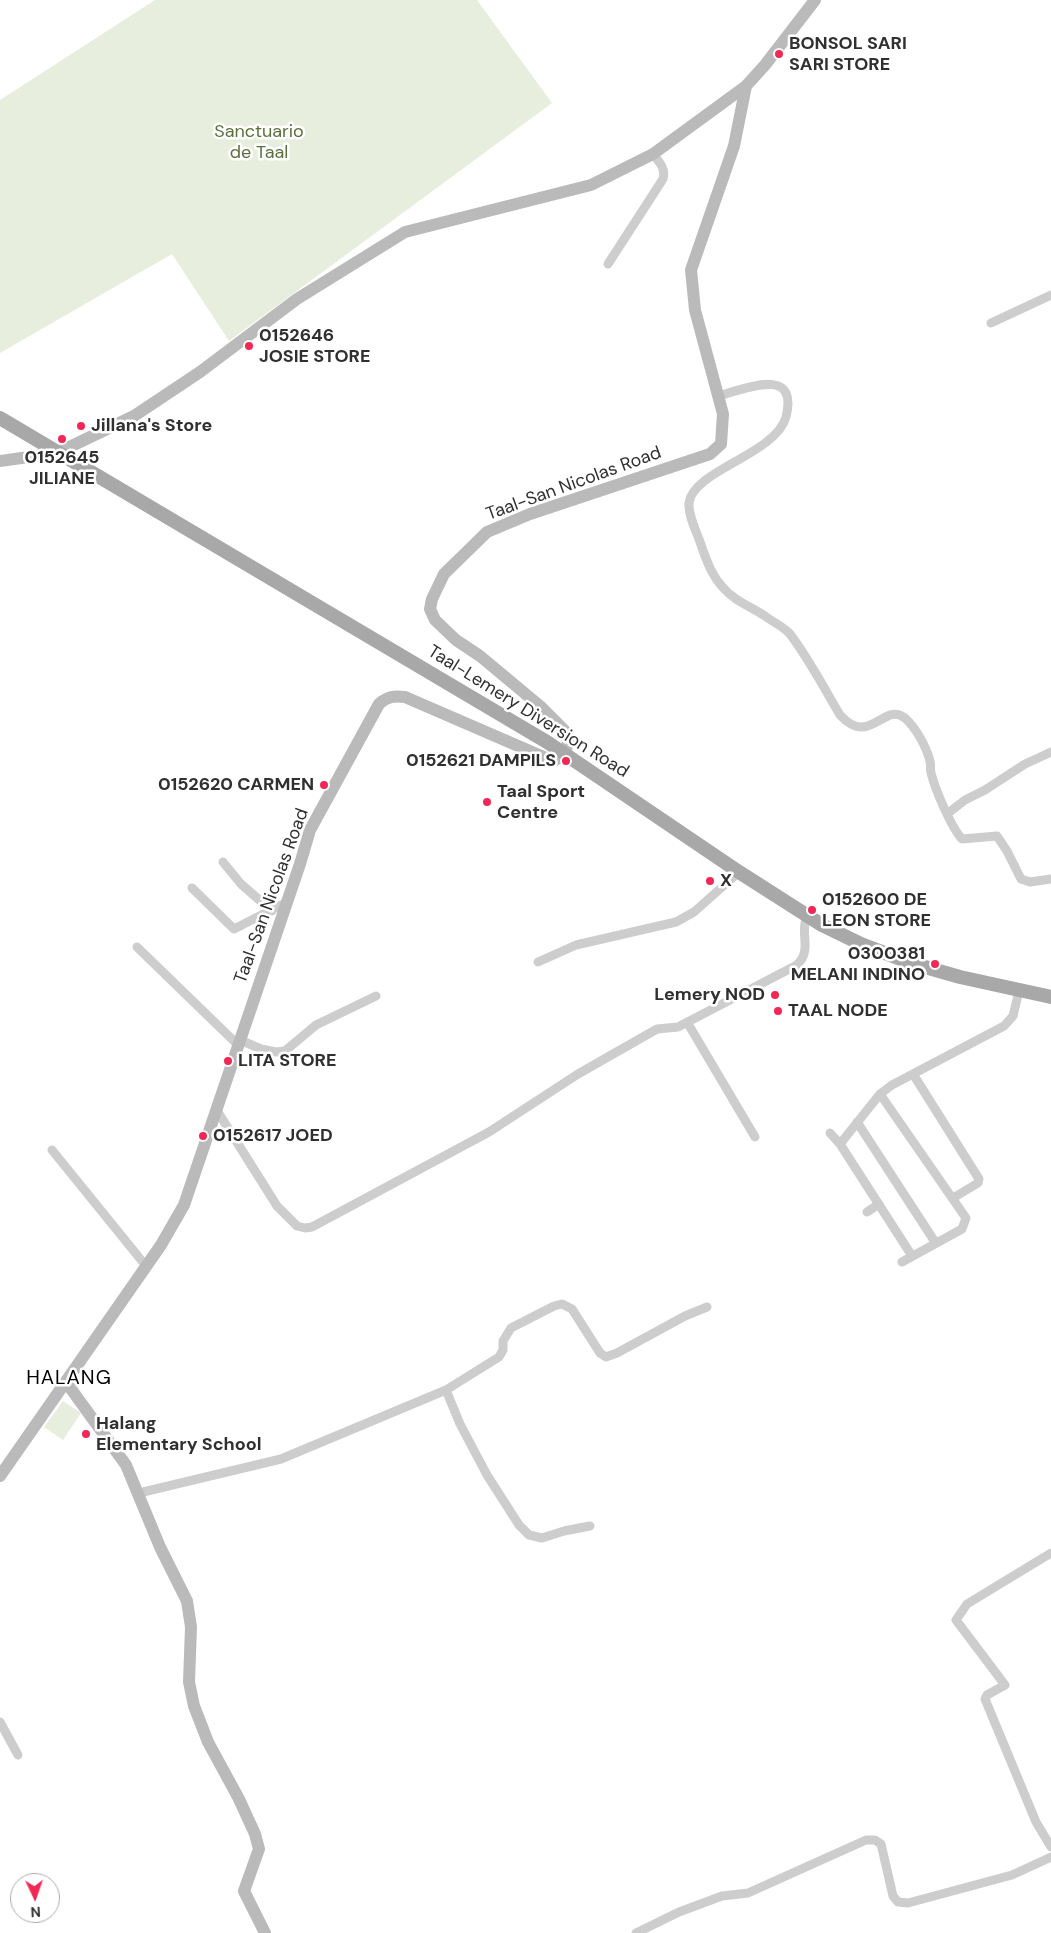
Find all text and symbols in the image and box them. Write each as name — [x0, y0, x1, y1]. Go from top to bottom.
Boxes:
place label: BONSOL SARI SARI STORE — [789, 33, 907, 76]
marker: BONSOL SARI SARI STORE — [773, 48, 785, 60]
park label: Sanctuario de Taal — [214, 121, 304, 163]
place label: 0152646 JOSIE STORE — [259, 325, 370, 368]
marker: 0152646 JOSIE STORE — [243, 340, 255, 352]
place label: Jillana's Store — [91, 415, 212, 437]
marker: Jillana's Store — [75, 420, 87, 432]
marker: 0152645 JILIANE — [56, 433, 68, 445]
street label: Taal-San Nicolas Road — [484, 442, 664, 526]
place label: 0152645 JILIANE — [25, 447, 99, 489]
street label: Taal-Lemery Diversion Road — [424, 641, 632, 783]
place label: 0152621 DAMPILS — [406, 750, 556, 772]
marker: 0152621 DAMPILS — [560, 755, 572, 767]
place label: 0152620 CARMEN — [158, 774, 314, 796]
marker: 0152620 CARMEN — [318, 779, 330, 791]
place label: Taal Sport Centre — [497, 781, 585, 824]
marker: Taal Sport Centre — [481, 796, 493, 808]
street label: Taal-San Nicolas Road — [230, 806, 314, 986]
place label: X — [720, 870, 732, 892]
marker: X — [704, 875, 716, 887]
place label: 0152600 DE LEON STORE — [822, 889, 931, 932]
marker: 0152600 DE LEON STORE — [806, 904, 818, 916]
place label: 0300381 MELANI INDINO — [791, 943, 925, 986]
marker: 0300381 MELANI INDINO — [929, 958, 941, 970]
place label: Lemery NOD — [654, 984, 765, 1006]
marker: Lemery NOD — [769, 989, 781, 1001]
place label: TAAL NODE — [788, 1000, 888, 1022]
marker: TAAL NODE — [772, 1005, 784, 1017]
place label: LITA STORE — [238, 1050, 336, 1072]
marker: LITA STORE — [222, 1055, 234, 1067]
place label: 0152617 JOED — [213, 1125, 333, 1147]
marker: 0152617 JOED — [197, 1130, 209, 1142]
district label: HALANG — [25, 1367, 113, 1391]
place label: Halang Elementary School — [96, 1413, 262, 1456]
marker: Halang Elementary School — [80, 1428, 92, 1440]
north arrow — [10, 1873, 60, 1923]
text: N — [30, 1903, 41, 1921]

